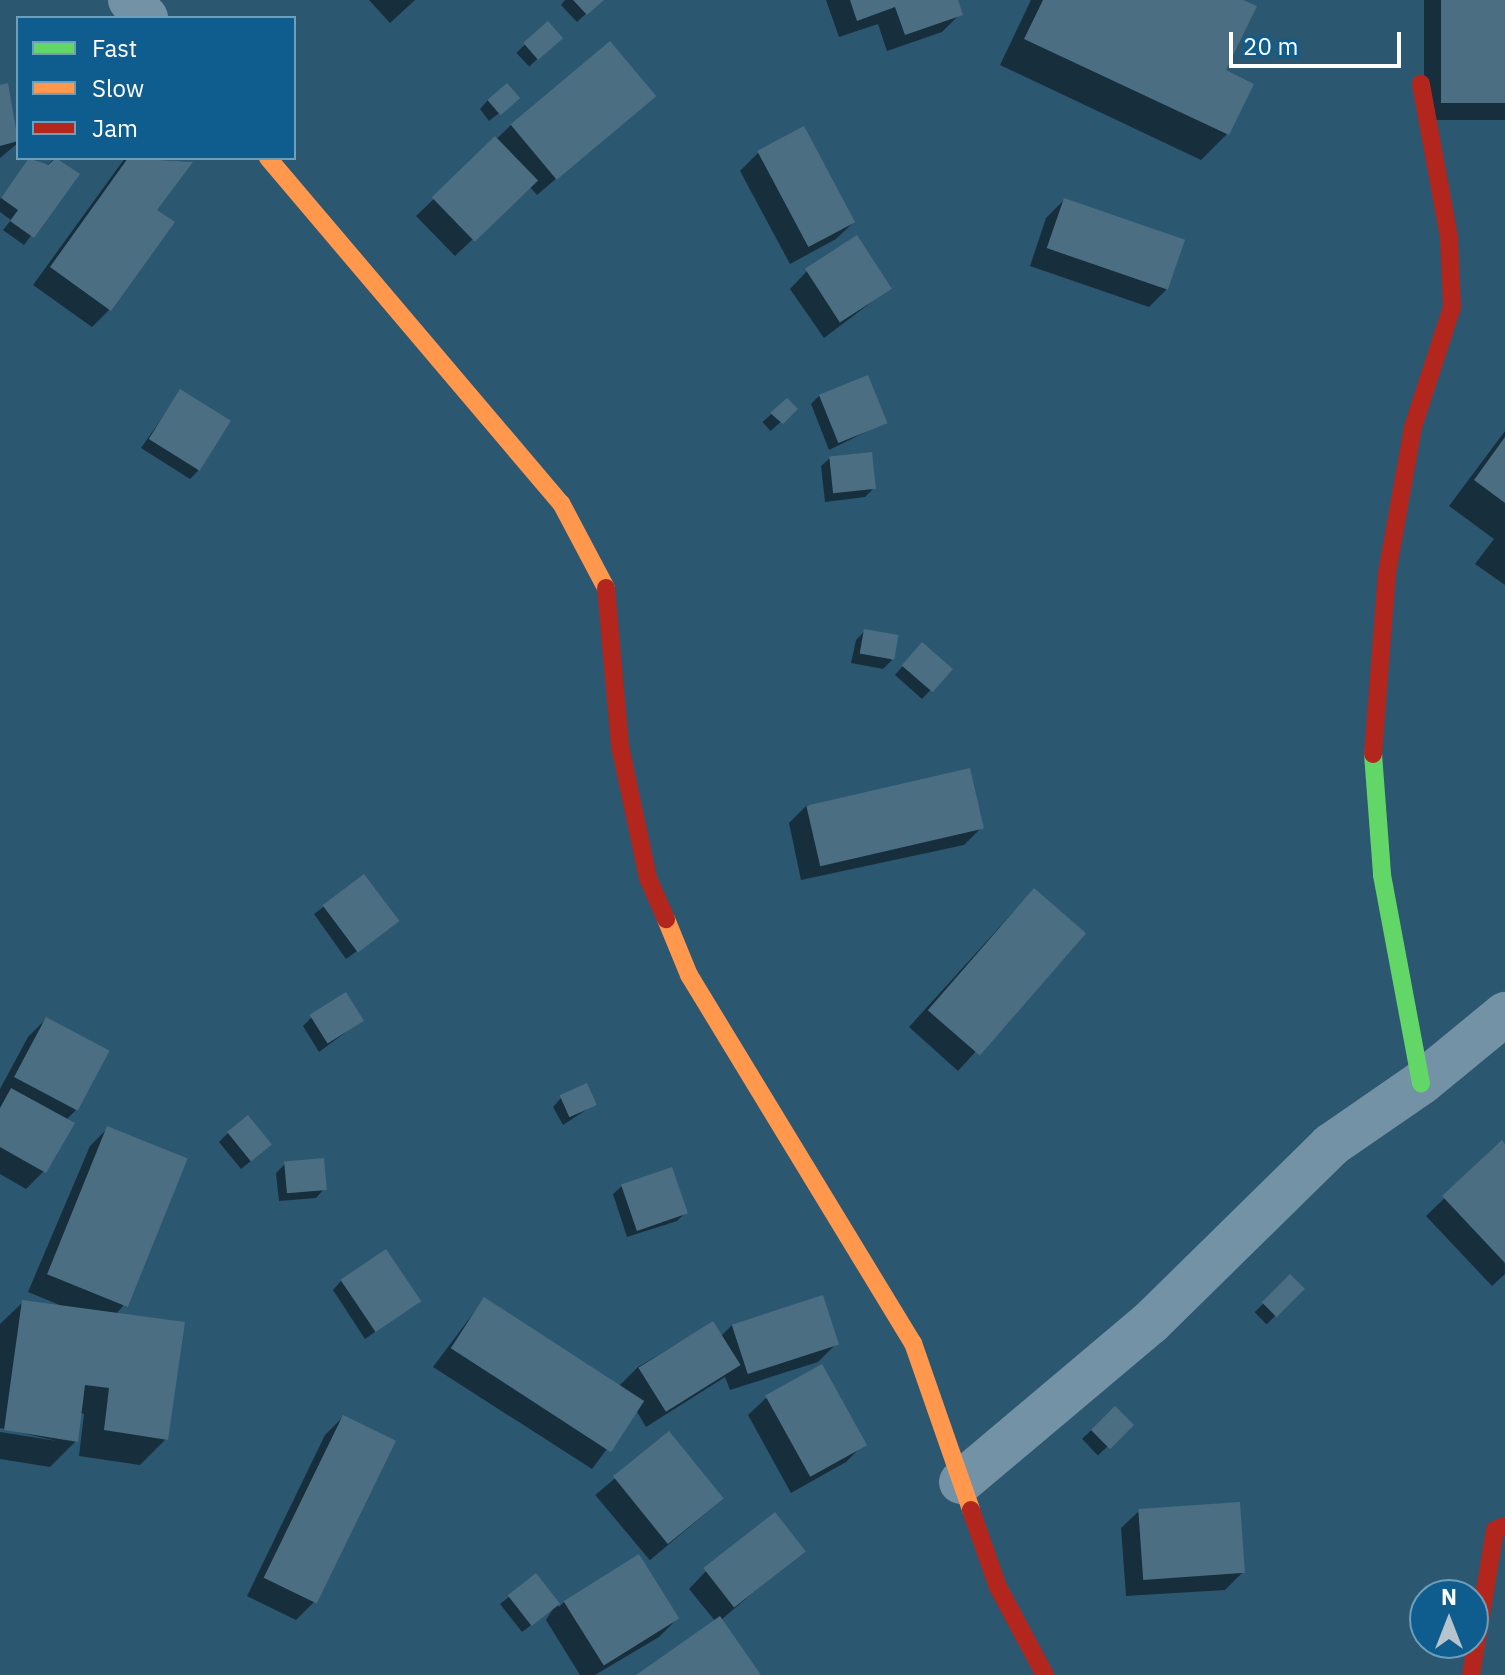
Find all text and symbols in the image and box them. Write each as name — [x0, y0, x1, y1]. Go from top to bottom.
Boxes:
legend — [16, 16, 296, 160]
scale bar — [1233, 16, 1405, 66]
text: 20 m — [1243, 30, 1298, 62]
text: Fast — [92, 32, 137, 64]
text: Slow — [92, 72, 144, 104]
text: Jam — [92, 112, 138, 144]
north arrow — [1409, 1579, 1489, 1659]
text: N — [1441, 1582, 1457, 1611]

